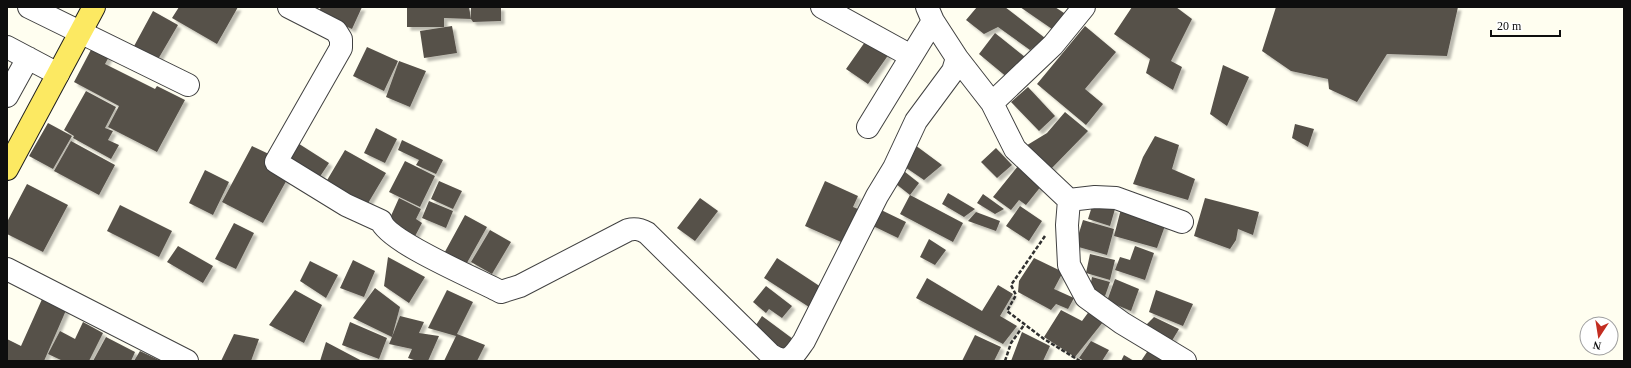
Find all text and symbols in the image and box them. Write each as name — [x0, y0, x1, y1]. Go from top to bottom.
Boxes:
scale bar — [1491, 12, 1560, 38]
text: 20 m — [1497, 19, 1522, 33]
north arrow — [1579, 316, 1619, 356]
text: N — [1592, 339, 1602, 352]

